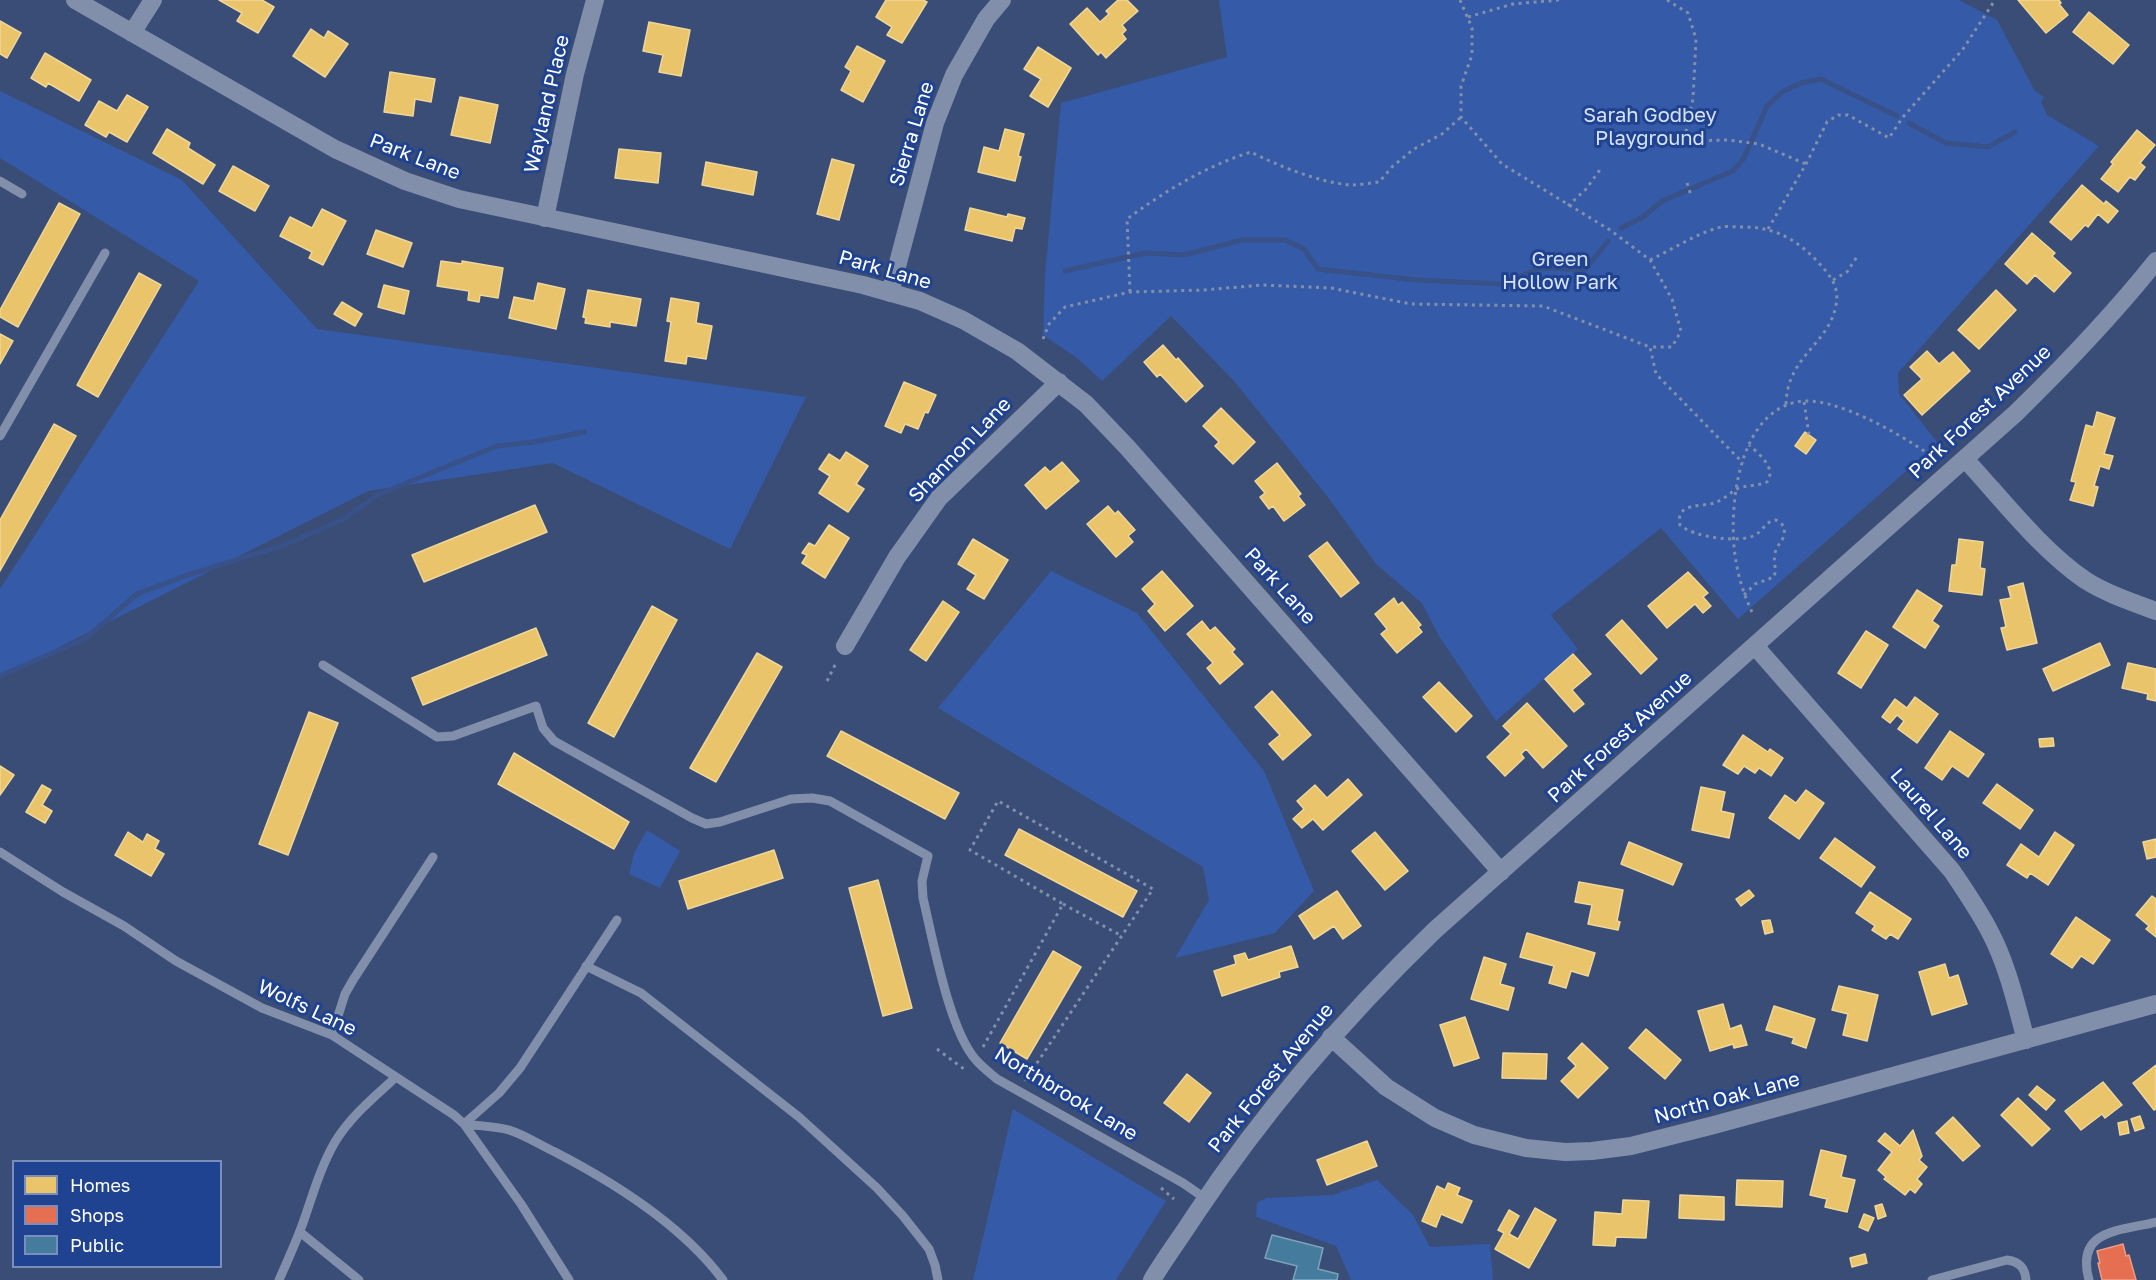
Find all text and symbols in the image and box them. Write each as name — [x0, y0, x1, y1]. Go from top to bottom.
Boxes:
street label: Wayland Place — [519, 33, 575, 175]
street label: Sierra Lane — [885, 79, 939, 189]
park label: Sarah Godbey Playground — [1583, 104, 1717, 151]
street label: Park Lane — [366, 129, 464, 185]
street label: Park Lane — [836, 245, 934, 295]
park label: Green Hollow Park — [1502, 248, 1618, 295]
street label: Park Forest Avenue — [1904, 340, 2056, 484]
street label: Shannon Lane — [904, 392, 1016, 508]
street label: Park Lane — [1239, 543, 1321, 629]
street label: Park Forest Avenue — [1543, 666, 1697, 808]
street label: Laurel Lane — [1885, 764, 1977, 864]
street label: Wolfs Lane — [254, 975, 360, 1041]
street label: Park Forest Avenue — [1203, 998, 1339, 1158]
street label: Northbrook Lane — [990, 1042, 1142, 1146]
street label: North Oak Lane — [1651, 1067, 1803, 1129]
legend — [12, 1160, 222, 1268]
text: Homes — [70, 1174, 130, 1196]
text: Shops — [70, 1204, 124, 1226]
text: Public — [70, 1234, 124, 1256]

